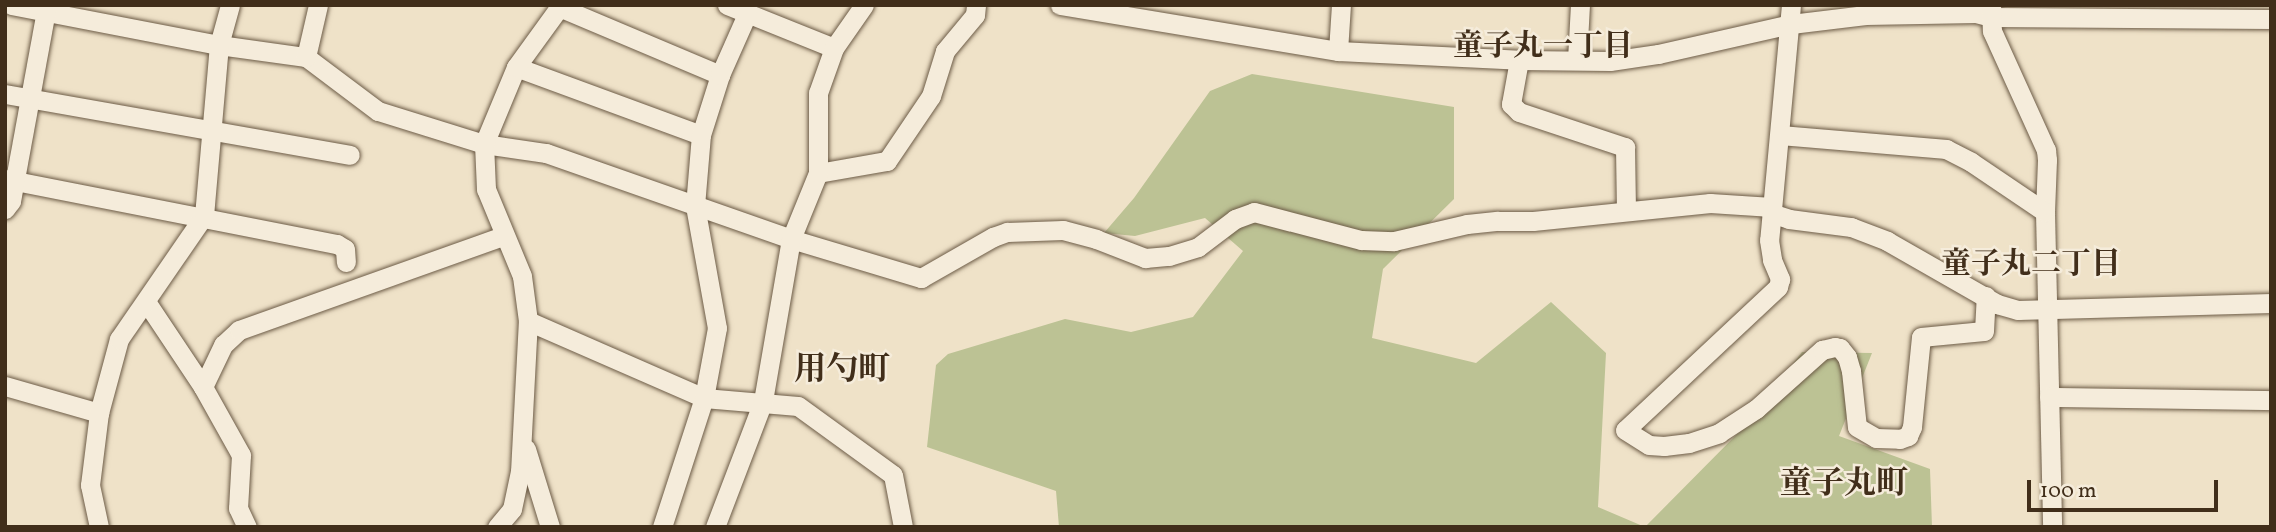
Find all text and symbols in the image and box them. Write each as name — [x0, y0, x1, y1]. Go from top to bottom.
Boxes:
district label: 童子丸一丁目 — [1453, 29, 1633, 65]
district label: 童子丸二丁目 — [1941, 247, 2121, 283]
district label: 用勺町 — [794, 352, 890, 390]
district label: 童子丸町 — [1780, 466, 1908, 504]
scale bar — [2031, 466, 2222, 510]
text: 100 m — [2040, 477, 2097, 506]

